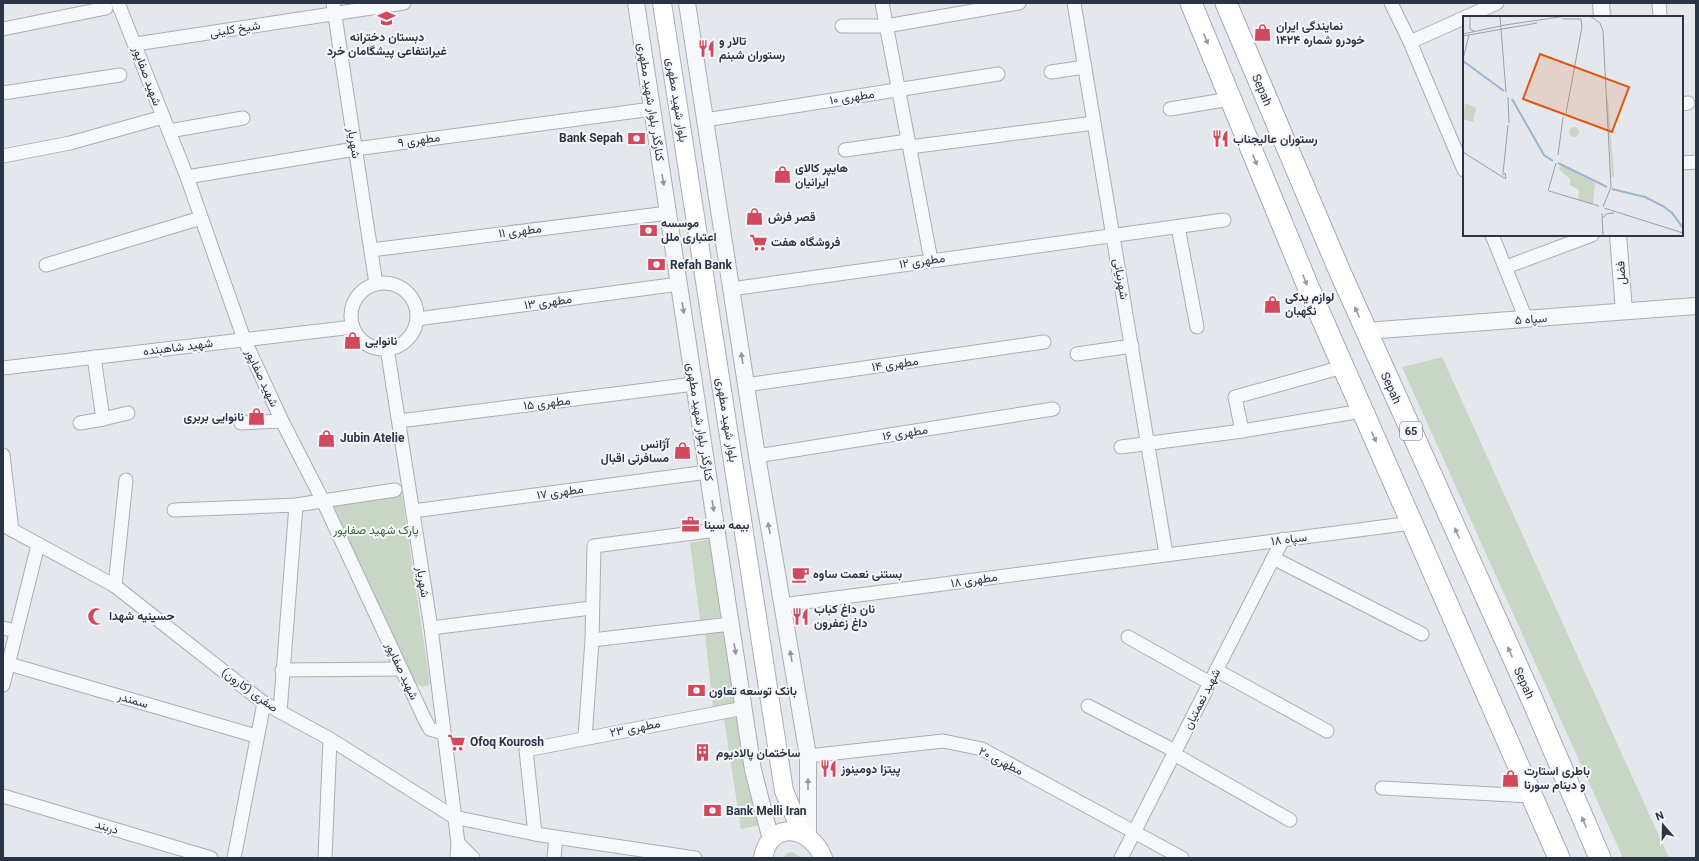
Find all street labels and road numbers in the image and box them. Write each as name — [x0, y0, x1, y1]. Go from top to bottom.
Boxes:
street label: شیخ کلینی — [209, 18, 262, 42]
street label: کنارگذر بلوار شهید مطهری — [634, 42, 667, 162]
street label: شهید صفاپور — [129, 43, 164, 108]
street label: بلوار شهید مطهری — [662, 57, 691, 143]
street label: Sepah — [1249, 72, 1275, 108]
street label: مطهری ۱۰ — [829, 87, 876, 108]
street label: شهریار — [344, 126, 363, 160]
street label: مطهری ۹ — [397, 130, 441, 151]
street label: مطهری ۱۱ — [498, 221, 543, 242]
street label: مطهری ۱۲ — [898, 251, 946, 272]
street label: شهرنیانی — [1110, 257, 1131, 301]
street label: فضل — [1613, 261, 1630, 285]
street label: مطهری ۱۳ — [523, 292, 573, 313]
street label: سپاه ۵ — [1514, 311, 1548, 328]
street label: شهید شاهبنده — [142, 336, 214, 359]
street label: شهید صفاپور — [241, 346, 281, 410]
street label: مطهری ۱۴ — [871, 354, 919, 375]
street label: کنارگذر بلوار شهید مطهری — [683, 362, 716, 482]
street label: Sepah — [1378, 370, 1404, 406]
street label: بلوار شهید مطهری — [712, 377, 741, 463]
street label: مطهری ۱۵ — [523, 393, 571, 414]
street label: مطهری ۱۶ — [881, 422, 929, 444]
road number: 65 — [1400, 422, 1422, 440]
street label: مطهری ۱۷ — [536, 482, 584, 503]
street label: سپاه ۱۸ — [1270, 530, 1308, 549]
street label: شهریار — [413, 565, 432, 599]
street label: مطهری ۱۸ — [950, 570, 998, 591]
street label: شهید صفاپور — [381, 639, 421, 703]
street label: صفری (کارون) — [219, 665, 281, 716]
street label: Sepah — [1511, 665, 1537, 701]
street label: شهید نعمتیان — [1181, 666, 1224, 732]
street label: سمندر — [115, 689, 150, 712]
street label: مطهری ۲۳ — [609, 716, 661, 741]
street label: مطهری ۲۰ — [976, 744, 1026, 779]
street label: دربند — [93, 817, 121, 838]

